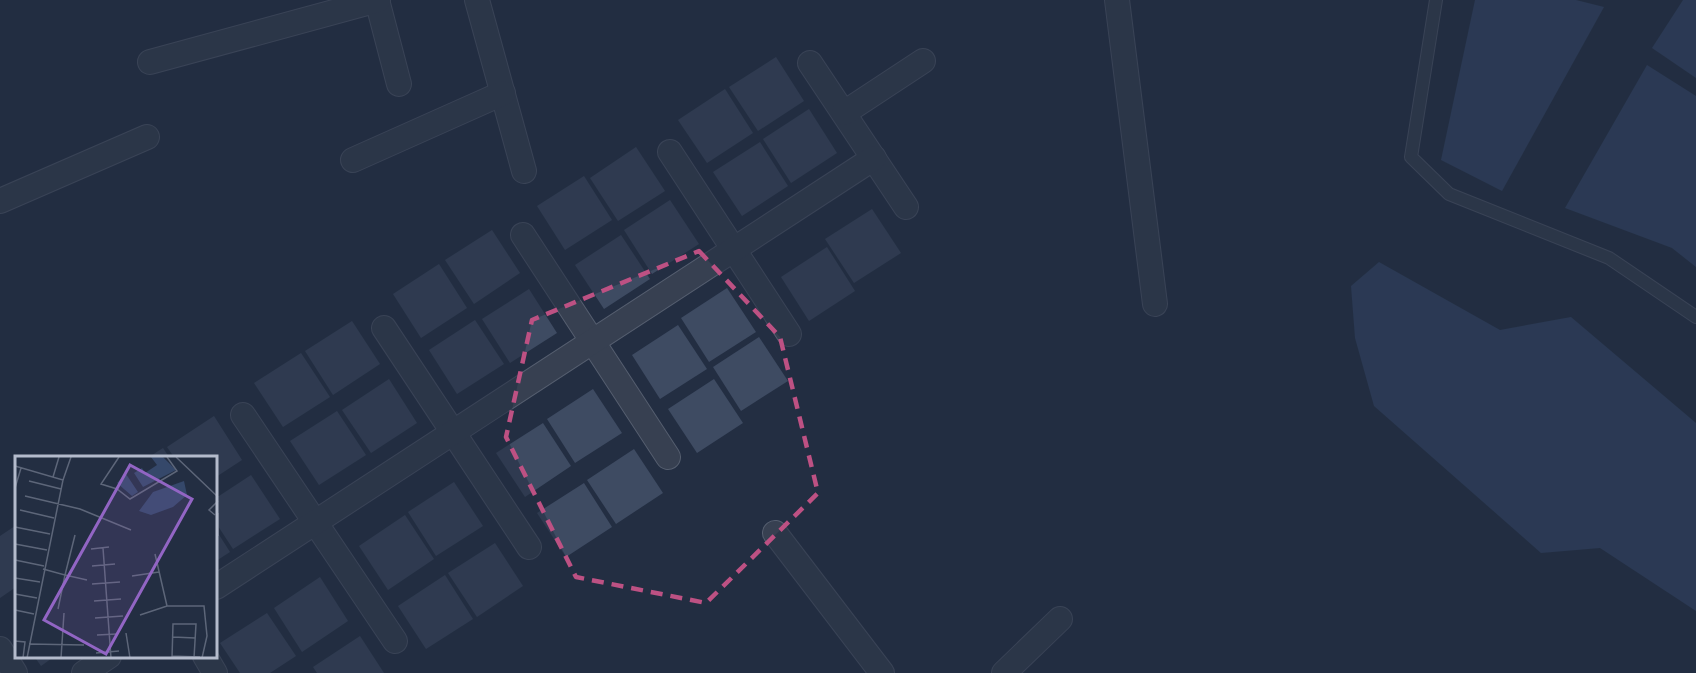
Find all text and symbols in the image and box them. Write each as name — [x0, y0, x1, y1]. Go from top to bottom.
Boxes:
inset map — [15, 456, 218, 658]

